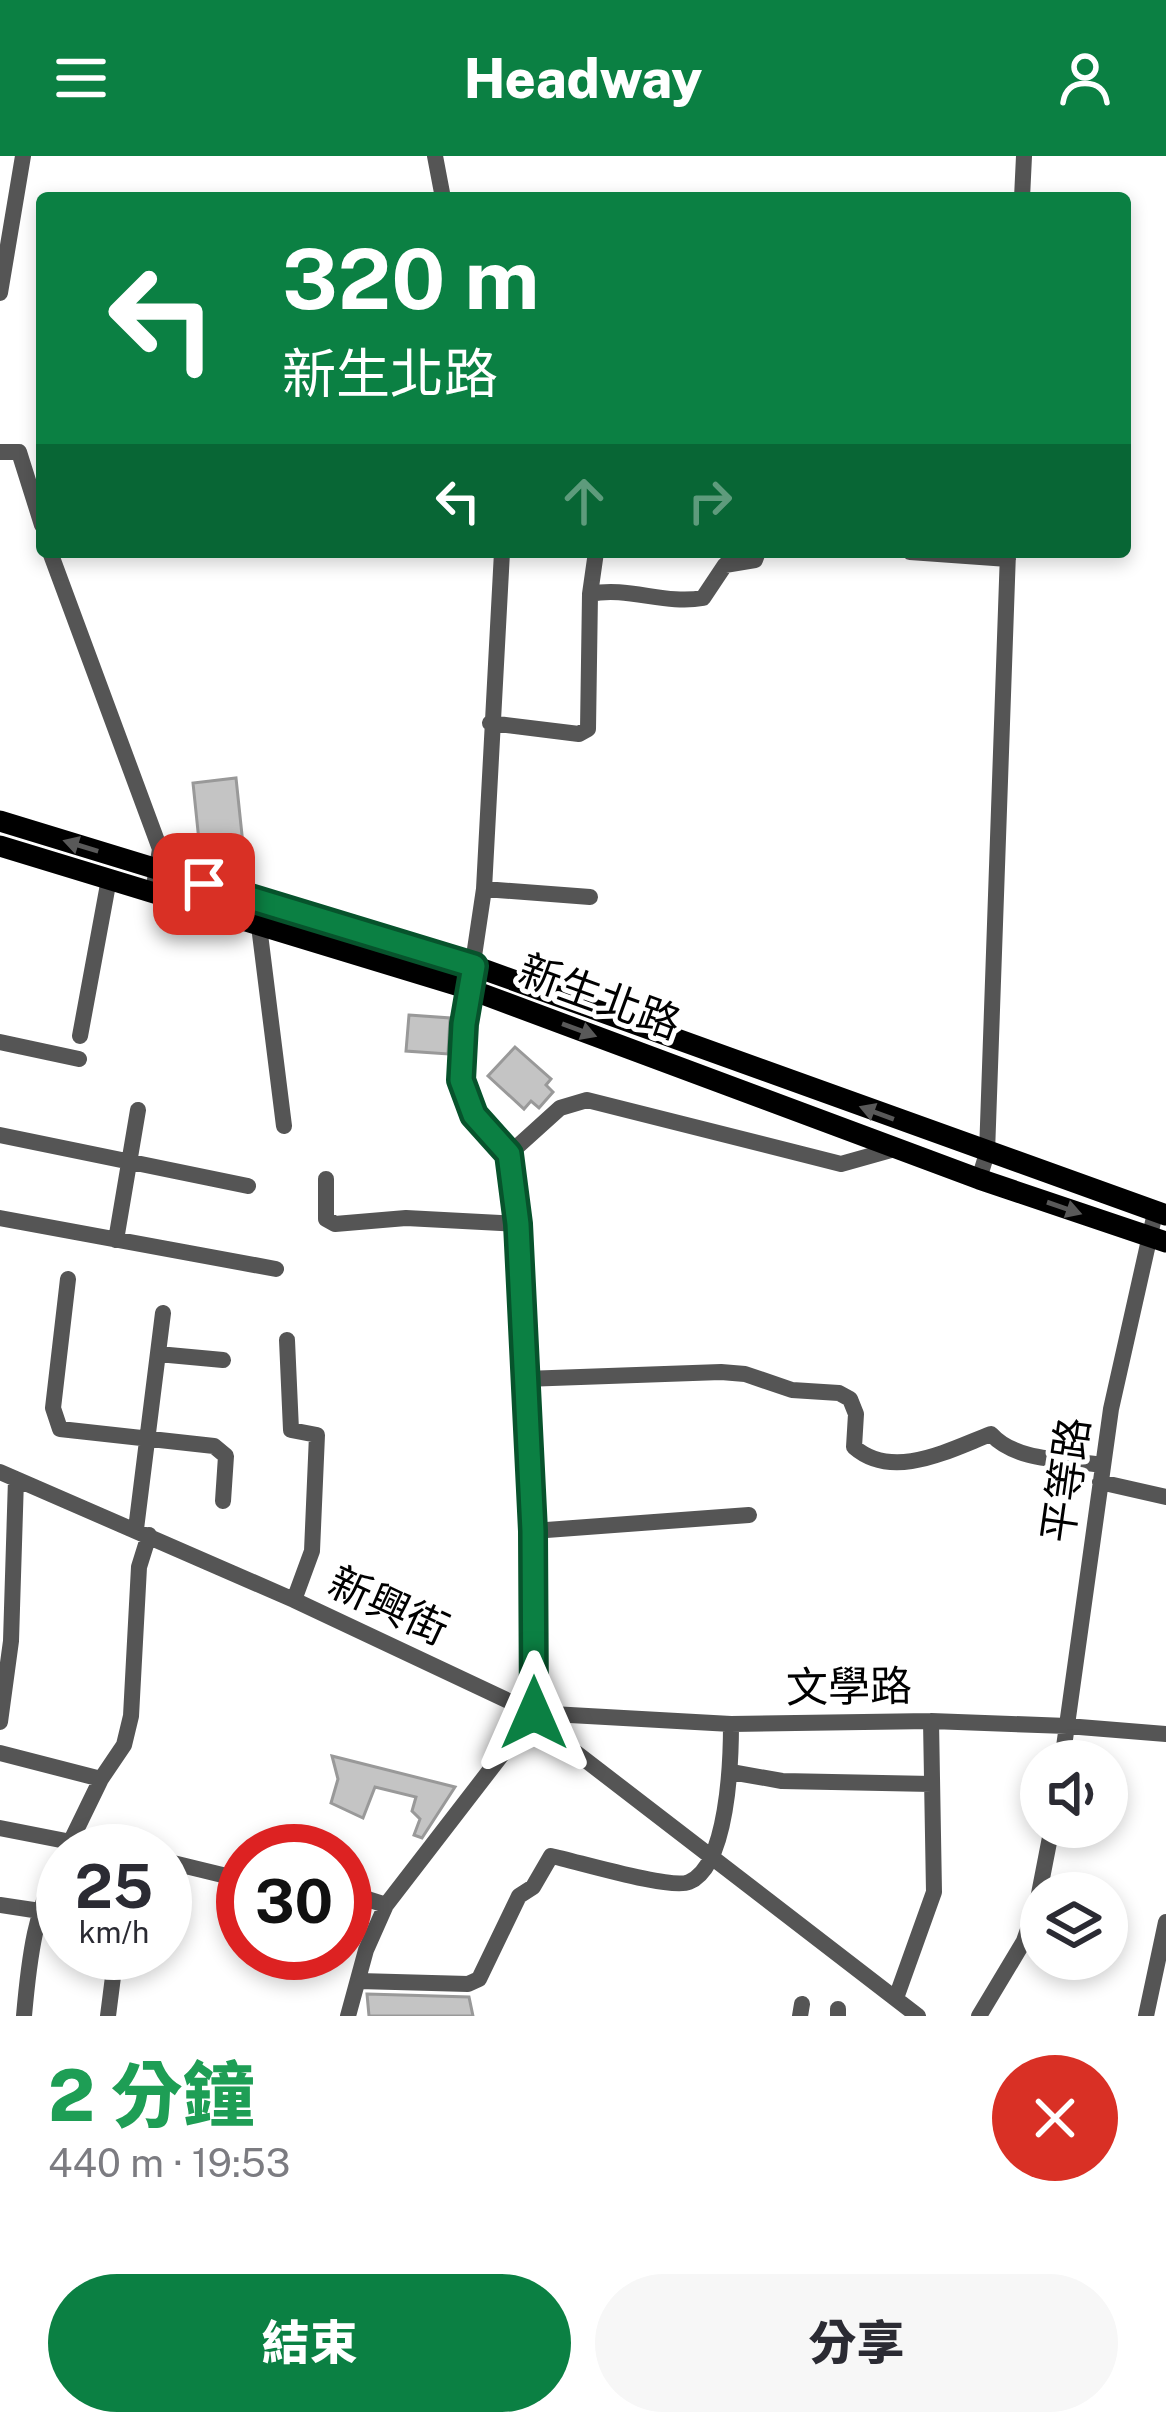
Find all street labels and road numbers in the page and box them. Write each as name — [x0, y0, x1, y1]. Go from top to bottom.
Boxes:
street label: 新生北路 — [513, 944, 687, 1048]
street label: 平等路 — [1032, 1414, 1098, 1546]
street label: 新興街 — [322, 1556, 456, 1654]
street label: 文學路 — [786, 1660, 912, 1712]

